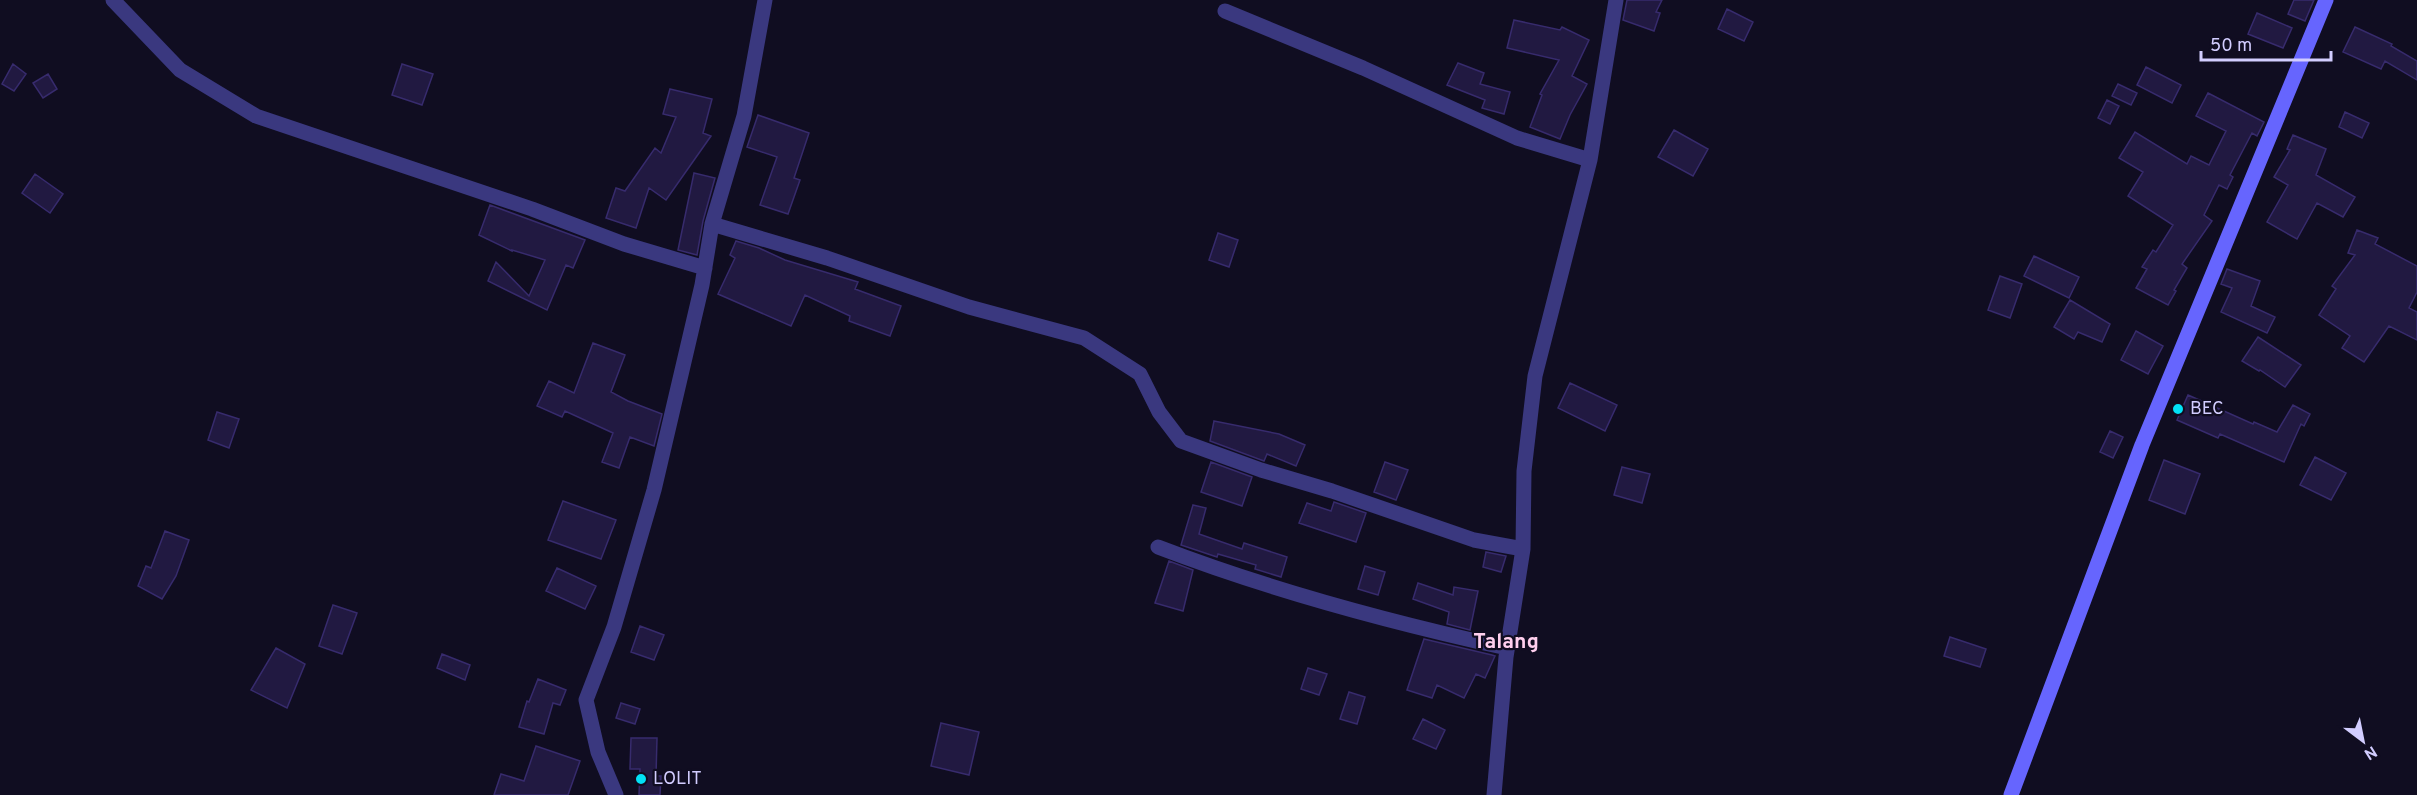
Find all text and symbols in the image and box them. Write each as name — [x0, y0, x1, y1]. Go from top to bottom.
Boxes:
scale bar — [2201, 24, 2332, 62]
text: 50 m — [2210, 35, 2252, 58]
place label: BEC — [2190, 398, 2224, 421]
marker: BEC — [2171, 402, 2185, 416]
district label: Talang — [1473, 629, 1539, 656]
north arrow — [2333, 711, 2393, 771]
text: N — [2360, 740, 2380, 764]
place label: LOLIT — [653, 768, 702, 791]
marker: LOLIT — [634, 772, 648, 786]

